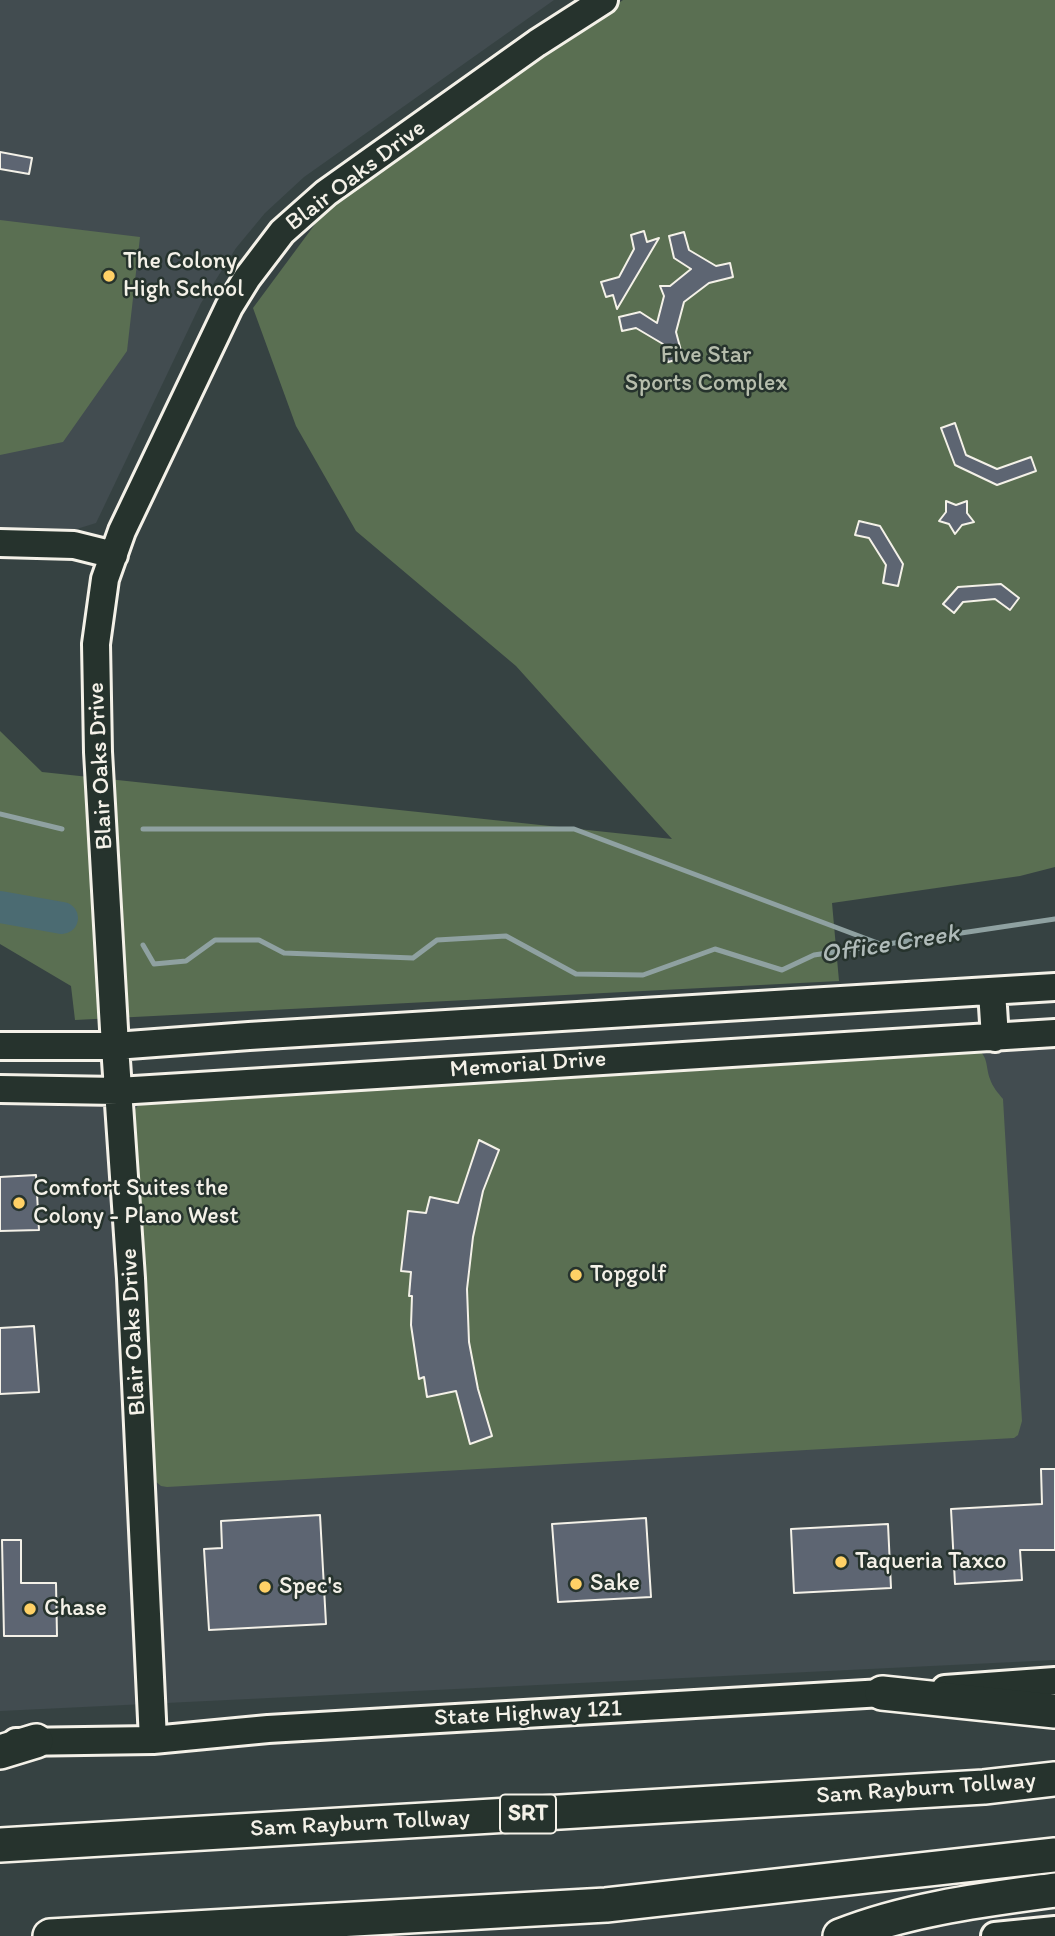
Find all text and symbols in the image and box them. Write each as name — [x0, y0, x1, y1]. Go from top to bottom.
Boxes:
street label: Blair Oaks Drive — [280, 114, 432, 238]
place label: The Colony High School — [123, 248, 244, 304]
marker: The Colony High School — [101, 268, 117, 284]
park label: Five Star Sports Complex — [625, 342, 787, 398]
street label: Blair Oaks Drive — [82, 682, 120, 850]
water label: Office Creek — [819, 919, 961, 971]
street label: Memorial Drive — [449, 1045, 607, 1085]
place label: Comfort Suites the Colony - Plano West — [33, 1175, 238, 1231]
marker: Comfort Suites the Colony - Plano West — [11, 1195, 27, 1211]
street label: Blair Oaks Drive — [115, 1248, 153, 1416]
place label: Topgolf — [590, 1261, 666, 1289]
marker: Topgolf — [568, 1267, 584, 1283]
place label: Taqueria Taxco — [855, 1548, 1007, 1576]
marker: Taqueria Taxco — [833, 1554, 849, 1570]
place label: Sake — [590, 1570, 640, 1598]
place label: Spec's — [279, 1573, 343, 1601]
marker: Sake — [568, 1576, 584, 1592]
marker: Spec's — [257, 1579, 273, 1595]
place label: Chase — [44, 1595, 107, 1623]
marker: Chase — [22, 1601, 38, 1617]
street label: State Highway 121 — [433, 1695, 623, 1733]
street label: Sam Rayburn Tollway — [815, 1767, 1037, 1811]
road number: SRT — [500, 1795, 556, 1834]
street label: Sam Rayburn Tollway — [249, 1804, 471, 1844]

